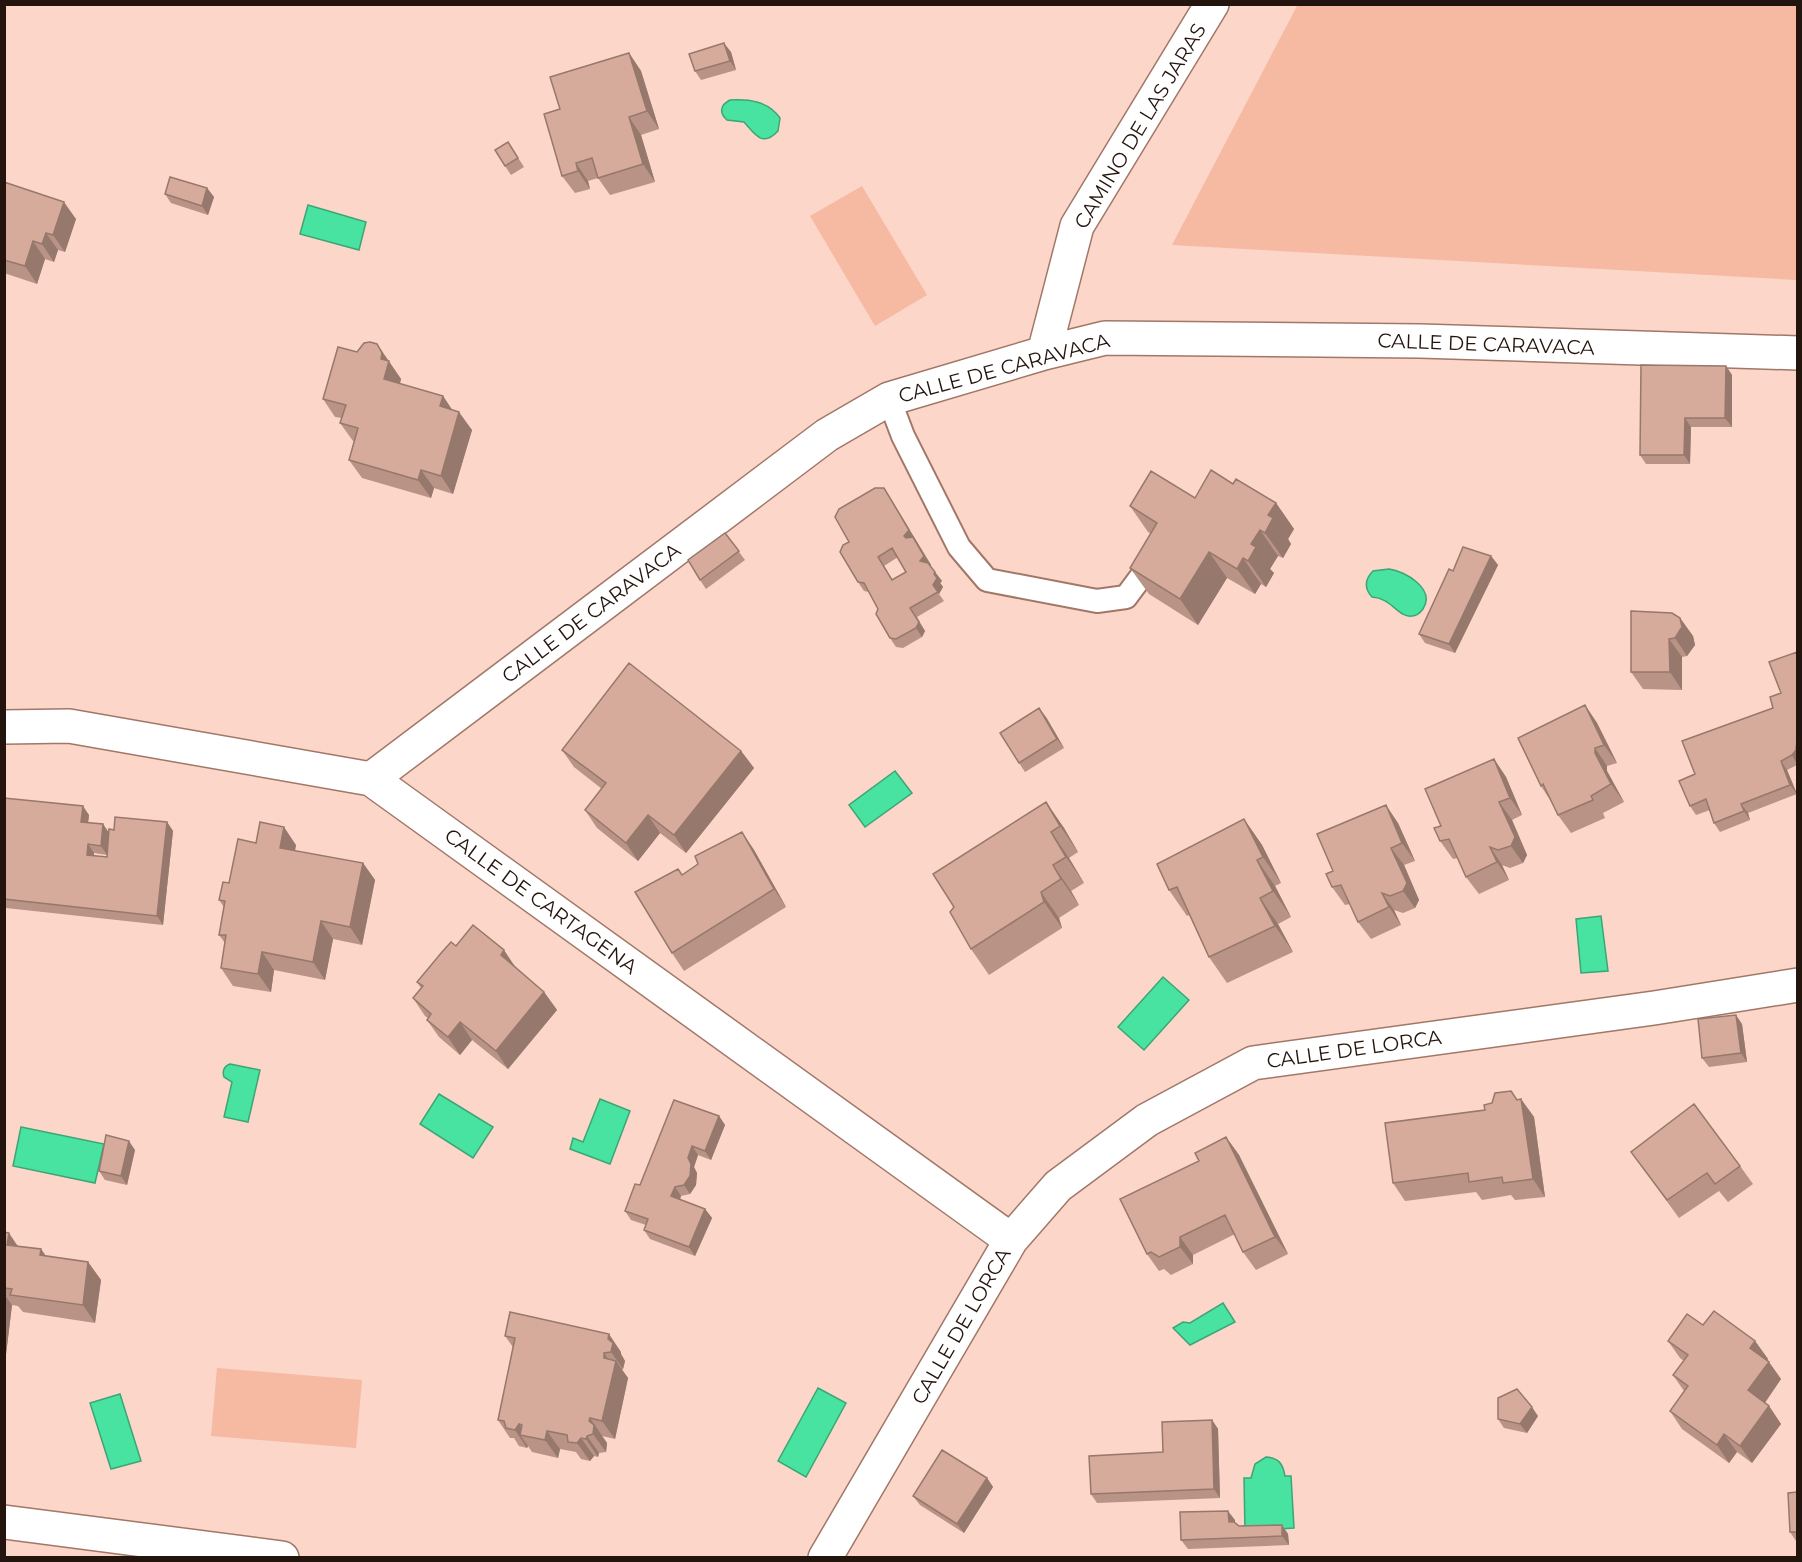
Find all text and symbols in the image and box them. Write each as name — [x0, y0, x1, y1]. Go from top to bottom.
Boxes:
street label: CAMINO DE LAS JARAS — [1069, 19, 1211, 233]
street label: CALLE DE CARAVACA — [896, 328, 1113, 408]
street label: CALLE DE CARAVACA — [1377, 328, 1596, 360]
street label: CALLE DE CARAVACA — [497, 538, 686, 688]
street label: CALLE DE CARTAGENA — [440, 823, 643, 979]
street label: CALLE DE LORCA — [1265, 1025, 1444, 1073]
street label: CALLE DE LORCA — [907, 1243, 1016, 1408]

